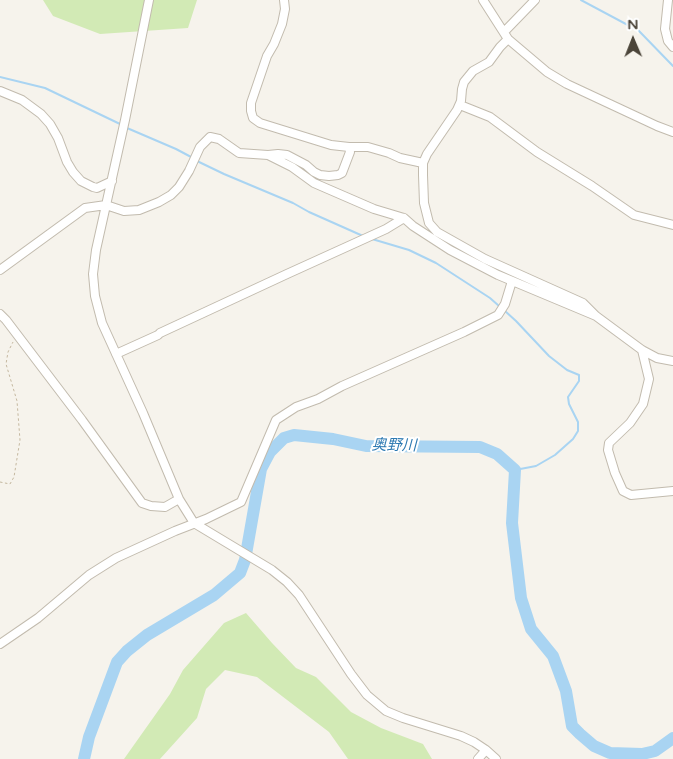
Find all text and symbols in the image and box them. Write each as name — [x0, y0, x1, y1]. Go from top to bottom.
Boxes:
north arrow — [608, 15, 658, 65]
text: N — [627, 16, 639, 33]
water label: 奥野川 — [371, 437, 417, 455]

